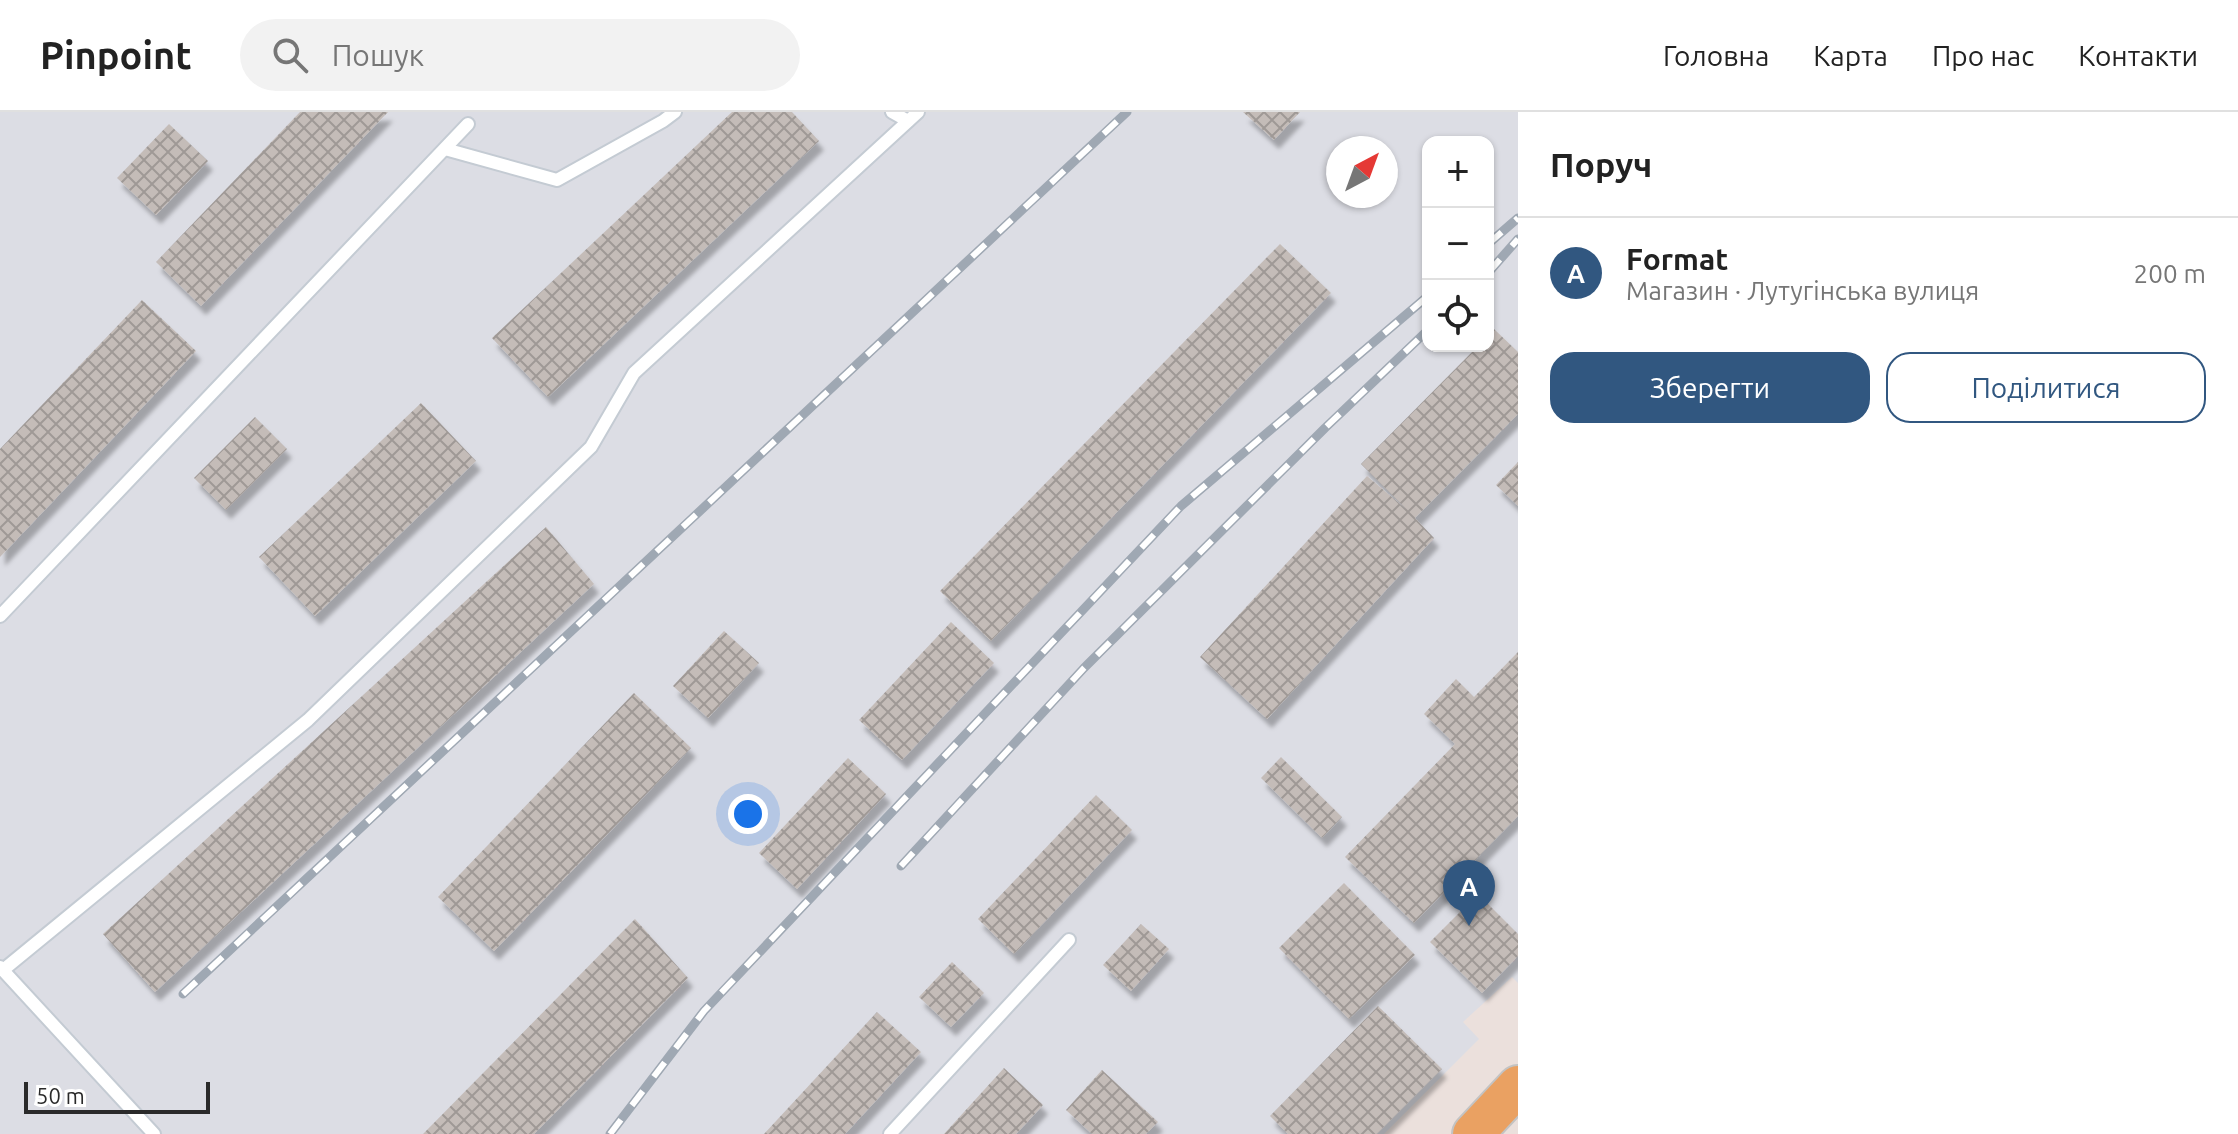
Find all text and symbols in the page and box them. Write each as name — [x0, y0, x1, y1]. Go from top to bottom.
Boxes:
search box — [240, 19, 800, 91]
icon: search — [268, 33, 312, 77]
text: Pinpoint — [40, 34, 192, 76]
text: Пошук — [332, 38, 424, 72]
text: Головна — [1663, 40, 1769, 71]
text: Карта — [1813, 40, 1888, 71]
text: Про нас — [1932, 40, 2034, 71]
text: Контакти — [2078, 40, 2198, 71]
north arrow — [1326, 136, 1398, 208]
map controls — [1422, 136, 1494, 352]
button: + — [1422, 136, 1494, 208]
text: Поруч — [1550, 145, 1652, 183]
button: − — [1422, 208, 1494, 280]
text: Format — [1626, 242, 1728, 276]
text: A — [1567, 259, 1585, 288]
text: 200 m — [2134, 259, 2206, 288]
text: Магазин · Лутугінська вулиця — [1626, 276, 1979, 305]
button: locate — [1422, 280, 1494, 352]
button: Зберегти — [1550, 352, 1870, 423]
button: Поділитися — [1886, 352, 2206, 423]
your location — [728, 794, 768, 834]
pin: A — [1443, 860, 1495, 926]
scale bar — [24, 1078, 210, 1114]
text: 50 m — [36, 1083, 85, 1108]

